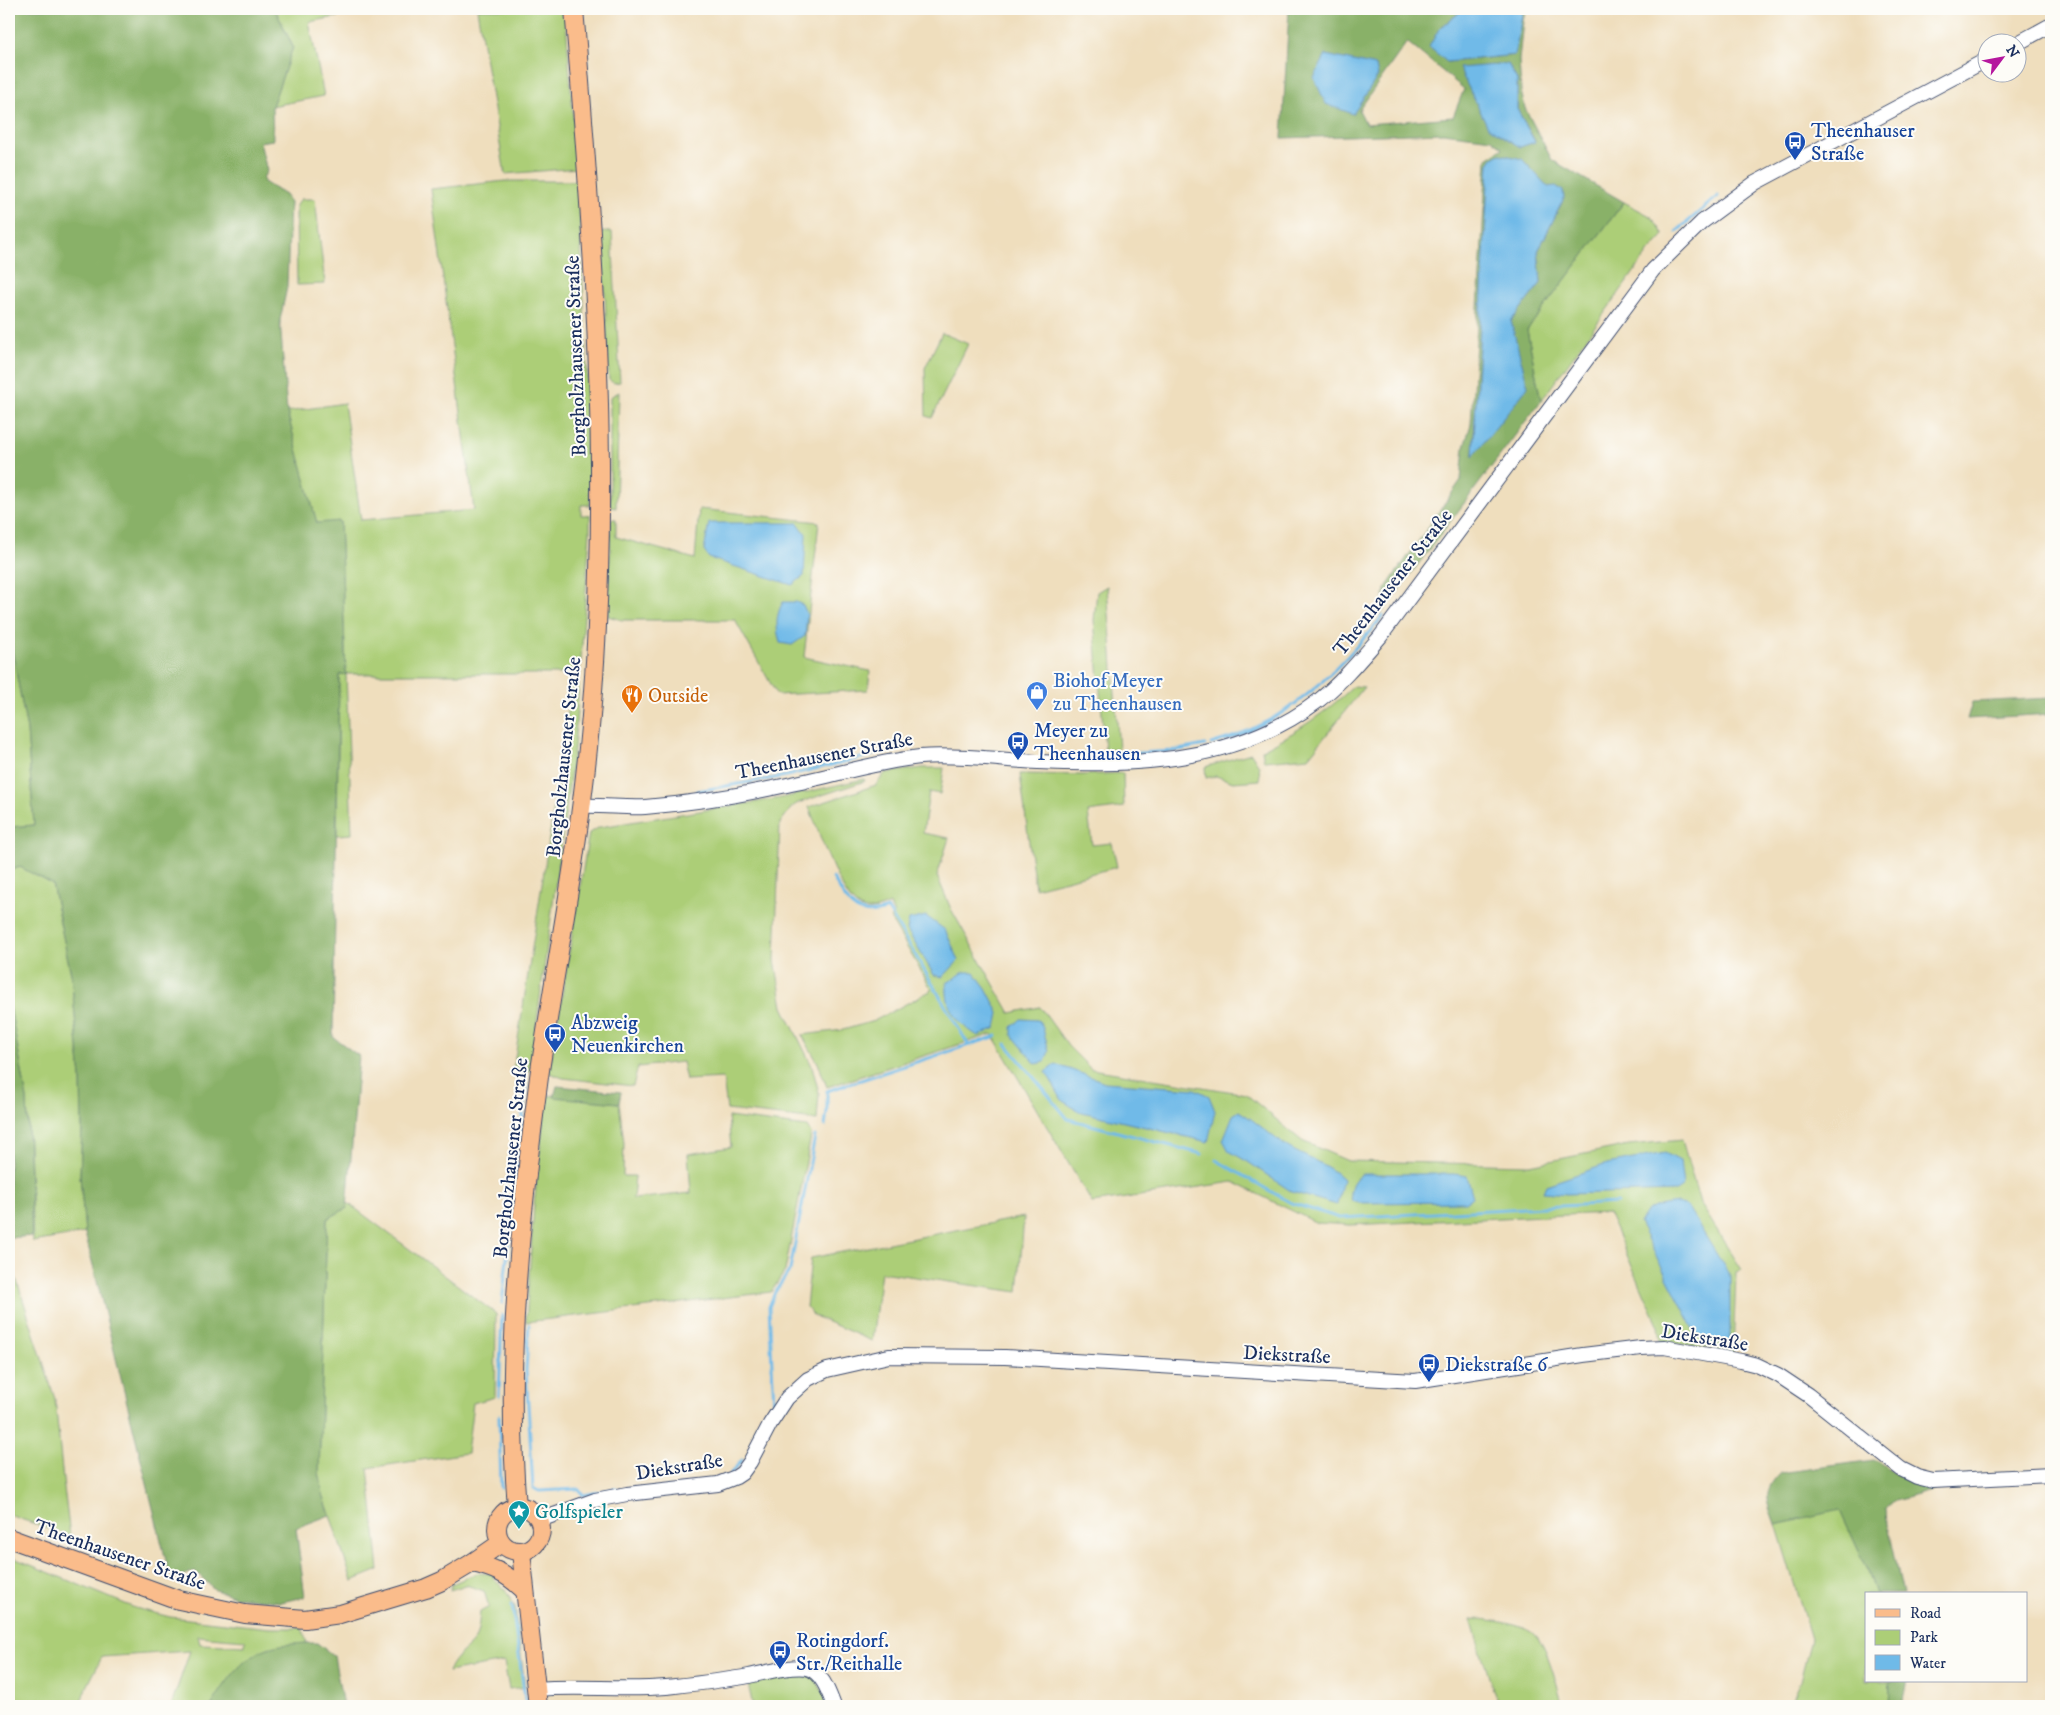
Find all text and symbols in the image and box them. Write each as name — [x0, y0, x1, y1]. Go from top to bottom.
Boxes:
north arrow — [1978, 32, 2028, 82]
text: N — [2001, 42, 2023, 62]
place label: Theenhauser Straße — [1811, 119, 1915, 167]
bus stop icon: Theenhauser Straße — [1783, 130, 1807, 161]
street label: Borgholzhausener Straße — [560, 255, 593, 457]
street label: Theenhausener Straße — [1328, 504, 1458, 661]
street label: Borgholzhausener Straße — [542, 656, 587, 859]
place label: Biohof Meyer zu Theenhausen — [1053, 669, 1183, 717]
shop icon: Biohof Meyer zu Theenhausen — [1025, 680, 1049, 711]
restaurant icon: Outside — [620, 683, 644, 714]
place label: Outside — [648, 684, 708, 709]
place label: Meyer zu Theenhausen — [1034, 719, 1141, 767]
street label: Theenhausener Straße — [734, 727, 915, 786]
bus stop icon: Meyer zu Theenhausen — [1006, 730, 1030, 761]
place label: Abzweig Neuenkirchen — [571, 1011, 684, 1059]
bus stop icon: Abzweig Neuenkirchen — [543, 1022, 567, 1053]
street label: Borgholzhausener Straße — [489, 1057, 534, 1260]
street label: Diekstraße — [1660, 1319, 1750, 1358]
street label: Diekstraße — [1242, 1341, 1331, 1370]
bus stop icon: Diekstraße 6 — [1417, 1352, 1441, 1383]
place label: Diekstraße 6 — [1445, 1353, 1548, 1378]
street label: Diekstraße — [634, 1448, 724, 1487]
place icon: Golfspieler — [507, 1499, 531, 1530]
place label: Golfspieler — [535, 1500, 623, 1525]
street label: Theenhausener Straße — [30, 1514, 209, 1597]
legend — [1865, 1592, 2028, 1682]
text: Road — [1910, 1604, 1942, 1623]
text: Park — [1910, 1628, 1939, 1647]
place label: Rotingdorf. Str./Reithalle — [796, 1629, 902, 1677]
bus stop icon: Rotingdorf. Str./Reithalle — [768, 1639, 792, 1670]
text: Water — [1909, 1654, 1946, 1673]

